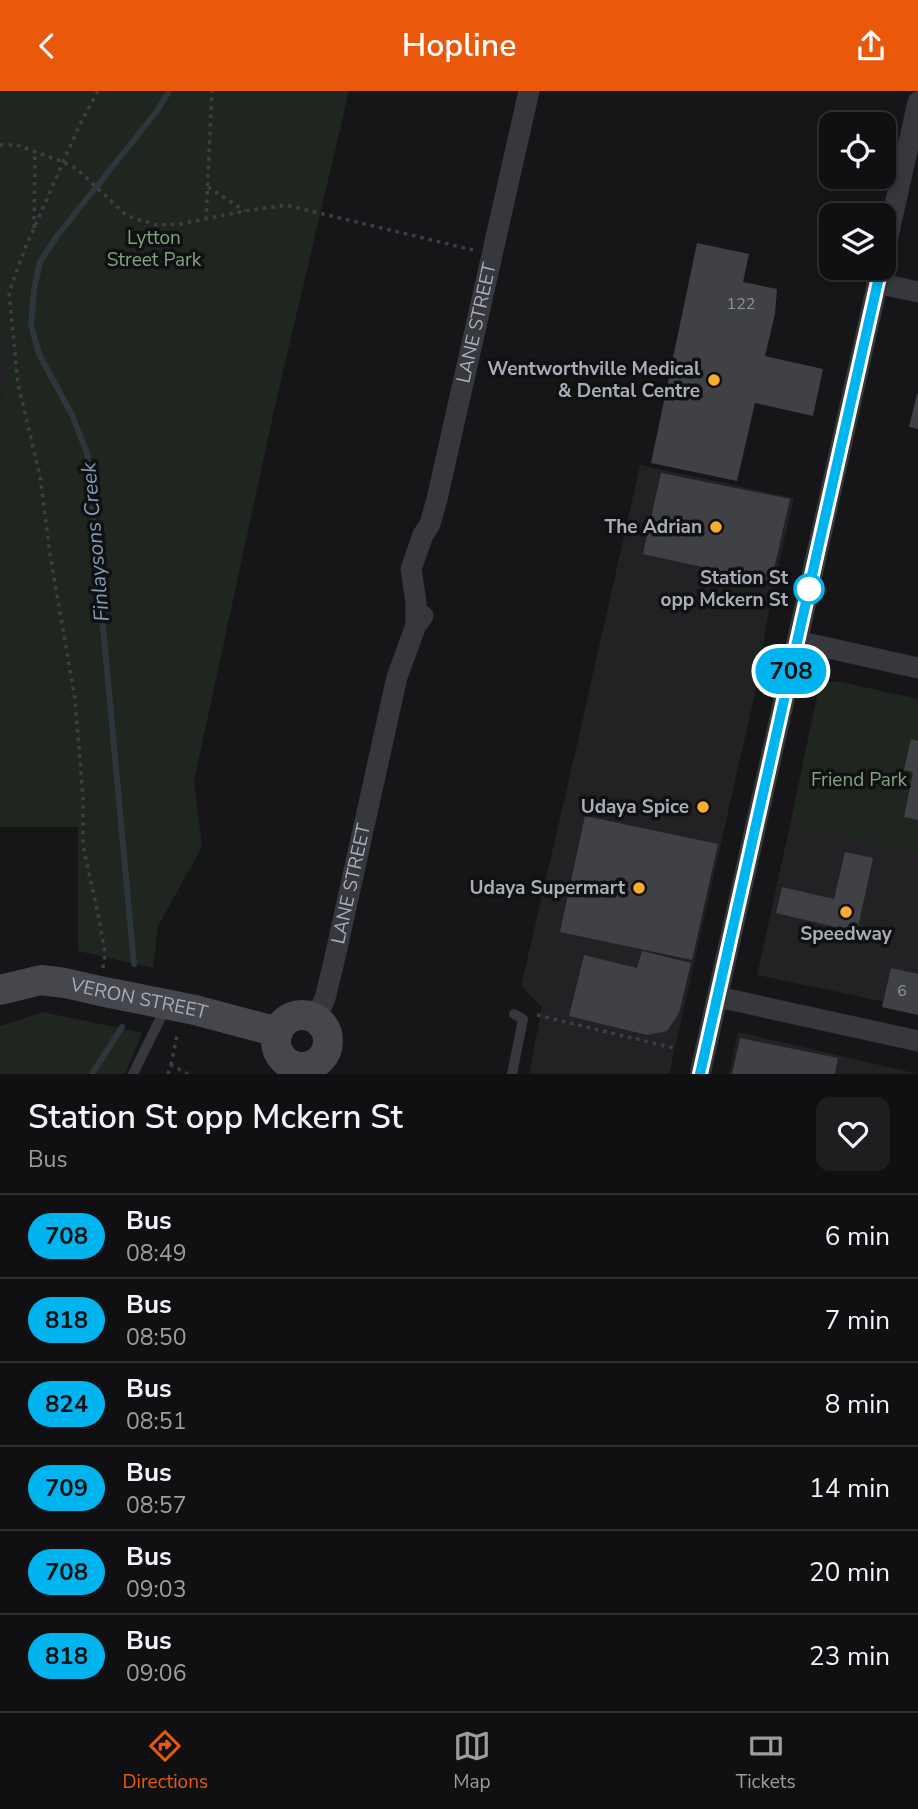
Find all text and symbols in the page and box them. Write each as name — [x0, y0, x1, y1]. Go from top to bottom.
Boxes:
text: Hopline — [402, 24, 516, 67]
icon: back — [28, 27, 66, 65]
icon: share — [852, 27, 890, 65]
map controls — [819, 112, 896, 280]
button: locate — [819, 112, 896, 189]
button: layers — [819, 203, 896, 280]
park label: Lytton Street Park — [107, 225, 202, 273]
street label: LANE STREET — [451, 260, 503, 386]
house number: 122 — [727, 293, 755, 315]
place label: Wentworthville Medical & Dental Centre — [487, 356, 700, 404]
marker: Wentworthville Medical & Dental Centre — [706, 372, 722, 388]
water label: Finlaysons Creek — [74, 461, 116, 623]
place label: The Adrian — [604, 514, 702, 540]
marker: The Adrian — [708, 519, 724, 535]
place label: Station St opp Mckern St — [660, 565, 789, 613]
marker: Station St opp Mckern St — [794, 574, 824, 604]
line badge: 708 — [751, 648, 831, 694]
text: 708 — [769, 655, 813, 687]
park label: Friend Park — [811, 767, 908, 793]
place label: Udaya Spice — [581, 794, 689, 820]
marker: Udaya Spice — [695, 799, 711, 815]
street label: LANE STREET — [325, 821, 377, 947]
place label: Udaya Supermart — [469, 875, 626, 901]
marker: Udaya Supermart — [631, 880, 647, 896]
marker: Speedway — [838, 904, 854, 920]
place label: Speedway — [800, 921, 893, 947]
street label: VERON STREET — [67, 971, 211, 1026]
house number: 6 — [897, 980, 907, 1002]
text: Station St opp Mckern St — [28, 1095, 403, 1140]
button: heart — [816, 1097, 890, 1171]
text: Bus — [28, 1144, 68, 1175]
text: Bus — [126, 1203, 172, 1238]
text: 6 min — [825, 1219, 890, 1254]
text: 708 — [45, 1220, 88, 1252]
text: 08:49 — [126, 1238, 186, 1269]
text: Bus — [126, 1287, 172, 1322]
text: 7 min — [825, 1303, 890, 1338]
text: 818 — [45, 1304, 88, 1336]
text: 08:50 — [126, 1322, 186, 1353]
text: Bus — [126, 1371, 172, 1406]
text: 8 min — [825, 1387, 890, 1422]
text: 824 — [45, 1388, 88, 1420]
text: 08:51 — [126, 1406, 186, 1437]
text: Bus — [126, 1455, 172, 1490]
text: 14 min — [809, 1471, 890, 1506]
text: 709 — [45, 1472, 88, 1504]
text: 08:57 — [126, 1490, 186, 1521]
text: Bus — [126, 1539, 172, 1574]
text: 20 min — [809, 1555, 890, 1590]
text: 708 — [45, 1556, 88, 1588]
text: 09:03 — [126, 1574, 186, 1605]
text: Bus — [126, 1623, 172, 1658]
text: 23 min — [809, 1639, 890, 1674]
text: 818 — [45, 1640, 88, 1672]
text: 09:06 — [126, 1658, 186, 1689]
tab: Directions — [122, 1727, 208, 1795]
tab: Map — [453, 1727, 491, 1795]
tab: Tickets — [736, 1727, 796, 1795]

